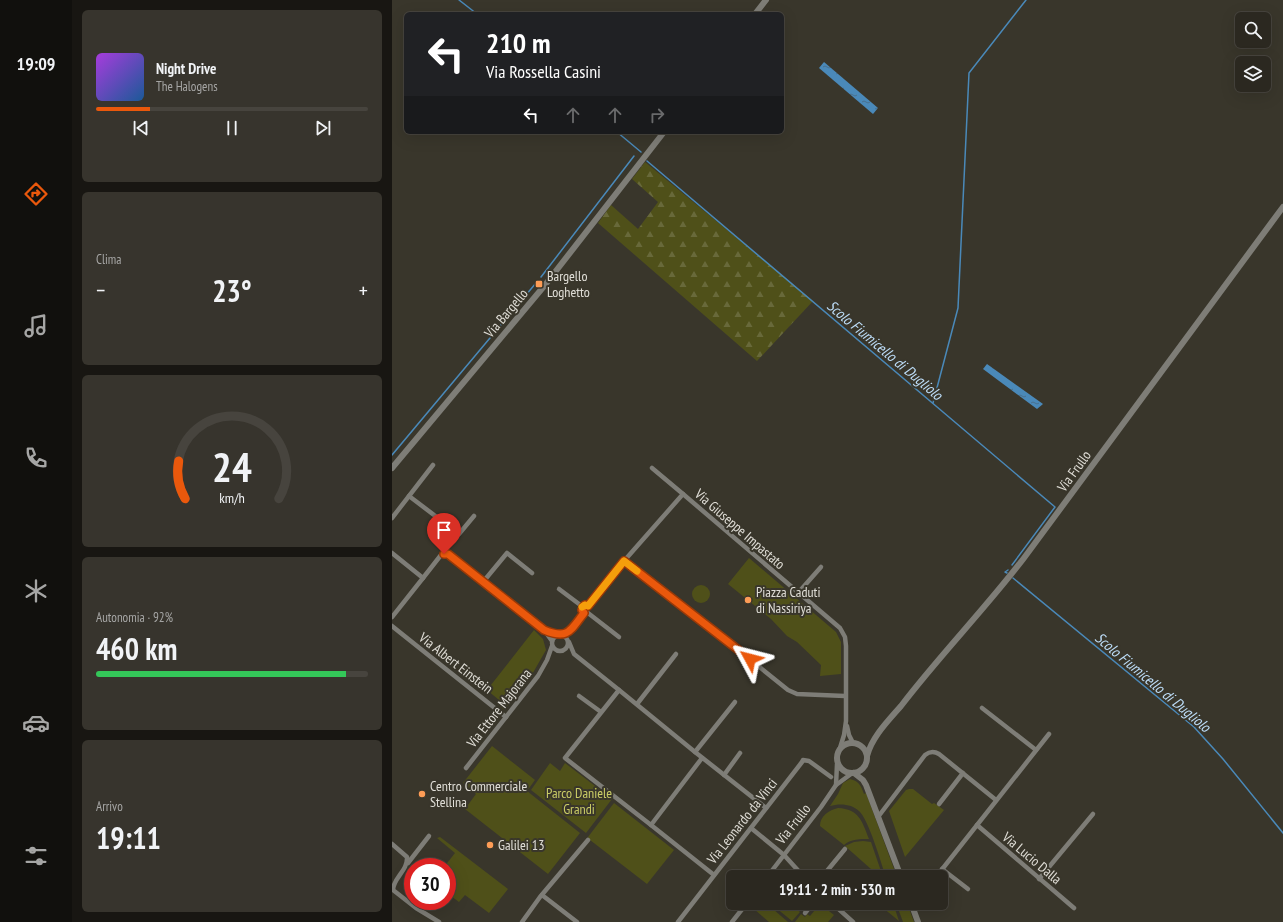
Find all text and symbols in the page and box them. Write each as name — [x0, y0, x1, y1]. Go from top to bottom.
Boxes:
map controls — [1235, 12, 1271, 92]
button: search — [1235, 12, 1271, 48]
text: 210 m — [486, 24, 550, 61]
icon: left — [420, 28, 472, 80]
text: 19:09 — [17, 52, 55, 75]
button: layers — [1235, 56, 1271, 92]
text: Night Drive — [156, 59, 216, 78]
text: Via Rossella Casini — [486, 60, 601, 83]
text: The Halogens — [156, 78, 218, 95]
icon: left — [520, 104, 542, 126]
icon: ahead — [562, 104, 584, 126]
icon: ahead — [604, 104, 626, 126]
icon: right — [646, 104, 668, 126]
icon: previous — [130, 117, 152, 139]
icon: pause — [221, 117, 243, 139]
icon: next — [312, 117, 334, 139]
icon: directions — [22, 180, 50, 208]
text: Clima — [96, 251, 121, 268]
place label: Bargello Loghetto — [547, 267, 590, 301]
text: 23° — [212, 271, 252, 310]
text: − — [96, 276, 105, 304]
text: + — [359, 276, 368, 304]
marker: Bargello Loghetto — [534, 279, 544, 289]
street label: Via Bargello — [480, 285, 532, 342]
water label: Scolo Fiumicello di Dugliolo — [823, 296, 948, 405]
icon: music — [22, 312, 50, 340]
text: 24 — [212, 440, 252, 493]
icon: phone — [22, 444, 50, 472]
street label: Via Frullo — [1053, 447, 1095, 496]
street label: Via Giuseppe Impastato — [690, 484, 789, 573]
text: km/h — [219, 488, 245, 507]
pin — [427, 513, 461, 554]
icon: arrive — [433, 519, 455, 541]
icon: climate — [22, 577, 50, 605]
place label: Piazza Caduti di Nassiriya — [756, 583, 820, 617]
marker: Piazza Caduti di Nassiriya — [743, 595, 753, 605]
text: Autonomia · 92% — [96, 609, 173, 626]
street label: Via Albert Einstein — [415, 628, 497, 698]
water label: Scolo Fiumicello di Dugliolo — [1091, 628, 1216, 737]
text: 460 km — [96, 629, 177, 668]
position arrow — [729, 638, 771, 680]
street label: Via Ettore Majorana — [462, 665, 535, 752]
icon: car — [22, 709, 50, 737]
street label: Via Leonardo da Vinci — [702, 775, 781, 868]
place label: Centro Commerciale Stellina — [430, 777, 527, 811]
park label: Parco Daniele Grandi — [546, 784, 612, 818]
marker: Centro Commerciale Stellina — [417, 789, 427, 799]
text: Arrivo — [96, 798, 123, 815]
street label: Via Frullo — [771, 800, 814, 849]
text: 19:11 — [96, 818, 161, 857]
street label: Via Lucio Dalla — [998, 827, 1065, 888]
place label: Galilei 13 — [498, 836, 544, 854]
marker: Galilei 13 — [485, 840, 495, 850]
icon: filters — [22, 842, 50, 870]
speed limit sign: 30 — [404, 858, 456, 910]
text: 19:11 · 2 min · 530 m — [779, 880, 895, 899]

